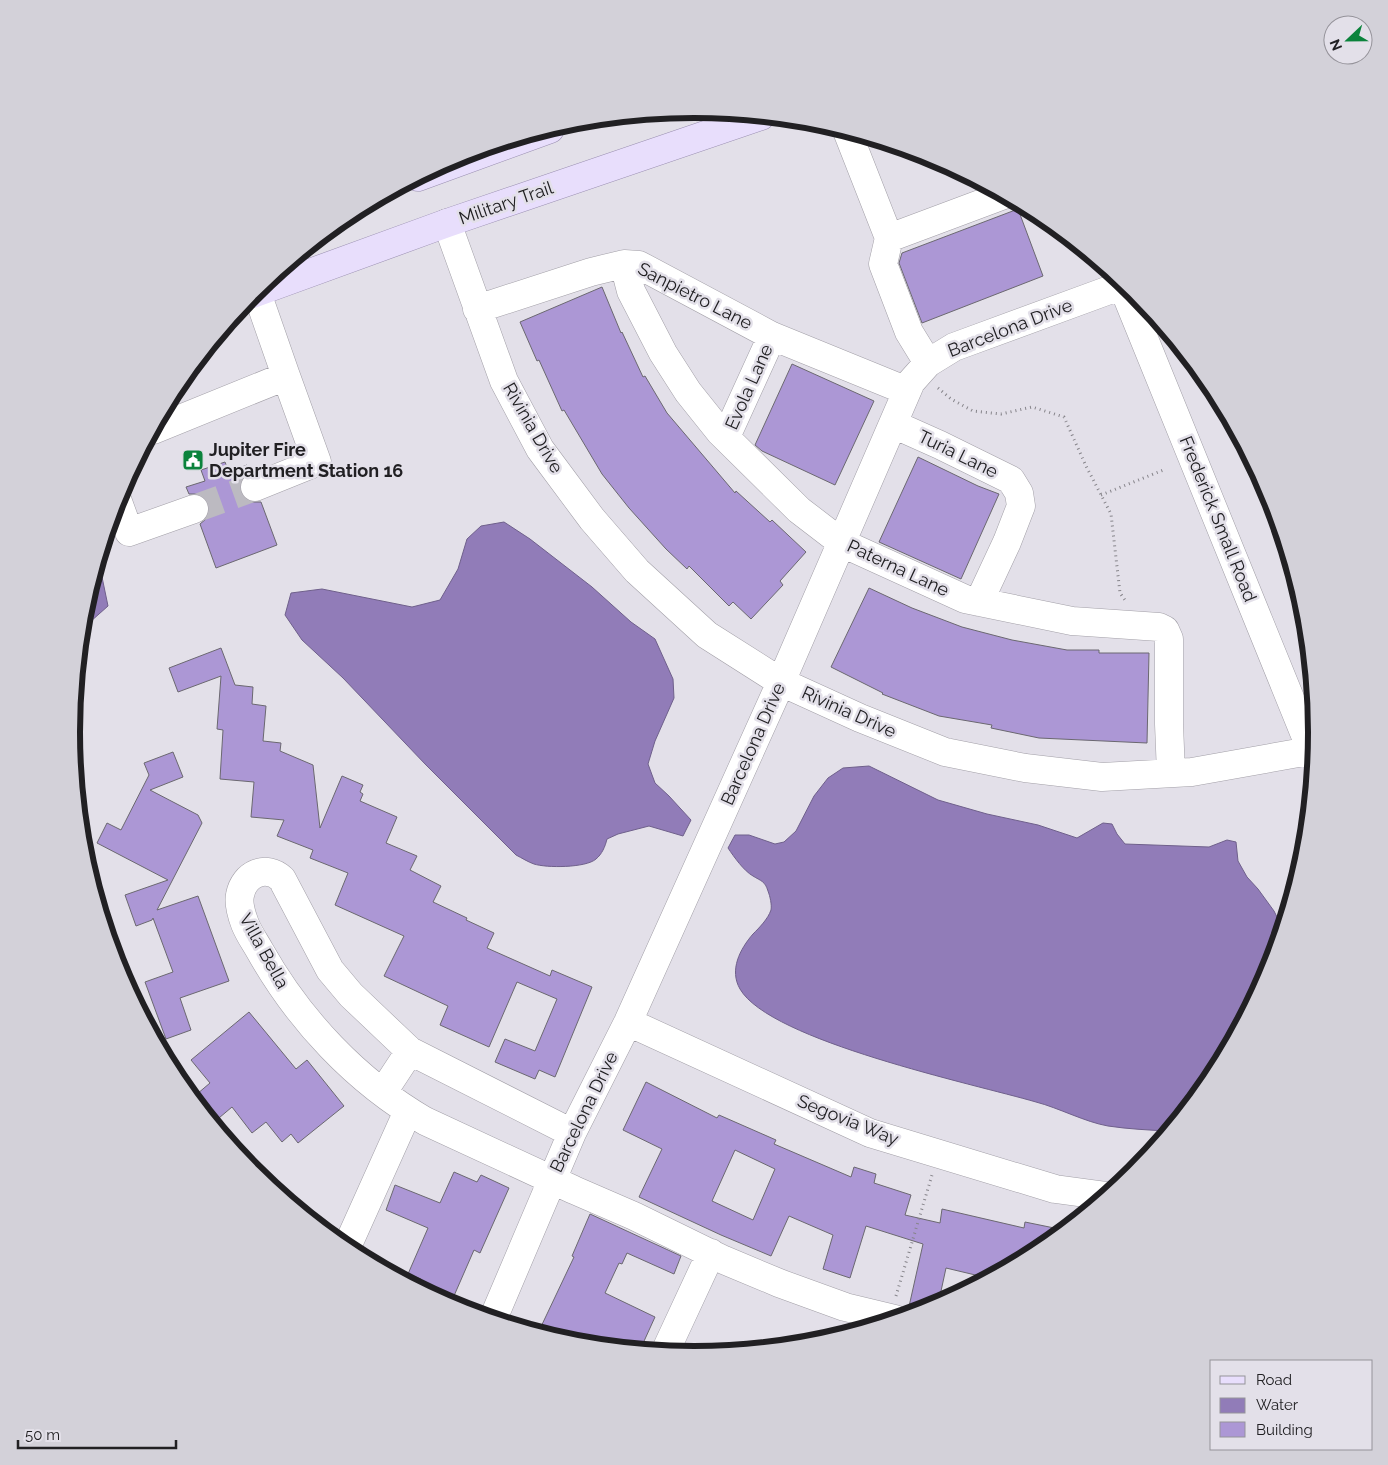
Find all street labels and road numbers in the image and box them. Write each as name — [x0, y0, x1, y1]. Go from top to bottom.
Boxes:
street label: Military Trail — [456, 177, 556, 228]
street label: Sanpietro Lane — [635, 258, 756, 334]
street label: Barcelona Drive — [945, 294, 1075, 361]
street label: Evola Lane — [720, 340, 777, 433]
street label: Rivinia Drive — [499, 379, 568, 477]
street label: Turia Lane — [915, 425, 1002, 482]
street label: Frederick Small Road — [1176, 433, 1261, 605]
street label: Paterna Lane — [844, 535, 953, 600]
street label: Barcelona Drive — [716, 679, 789, 808]
street label: Rivinia Drive — [799, 681, 900, 742]
street label: Villa Bella — [235, 910, 294, 992]
street label: Barcelona Drive — [545, 1048, 622, 1176]
street label: Segovia Way — [794, 1090, 902, 1149]

